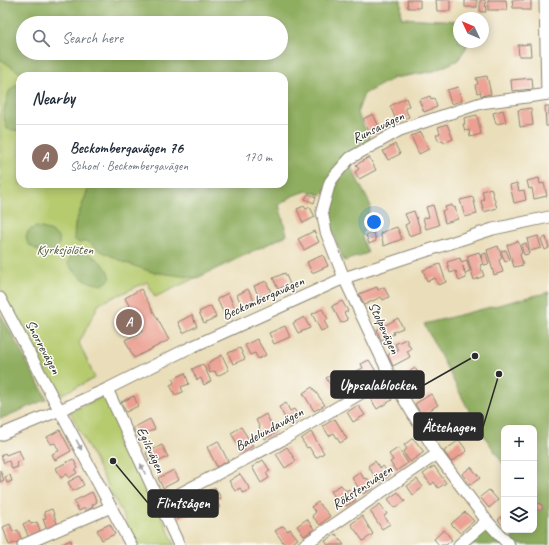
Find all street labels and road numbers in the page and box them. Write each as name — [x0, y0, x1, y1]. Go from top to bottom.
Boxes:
street label: Runsavägen — [349, 107, 407, 147]
street label: Beckombergavägen — [219, 272, 307, 324]
street label: Stolpevägen — [365, 299, 404, 357]
street label: Snorrevägen — [22, 317, 65, 378]
street label: Badelundavägen — [232, 403, 307, 455]
street label: Egilsvägen — [133, 424, 169, 476]
street label: Rökstensvägen — [329, 460, 396, 513]

